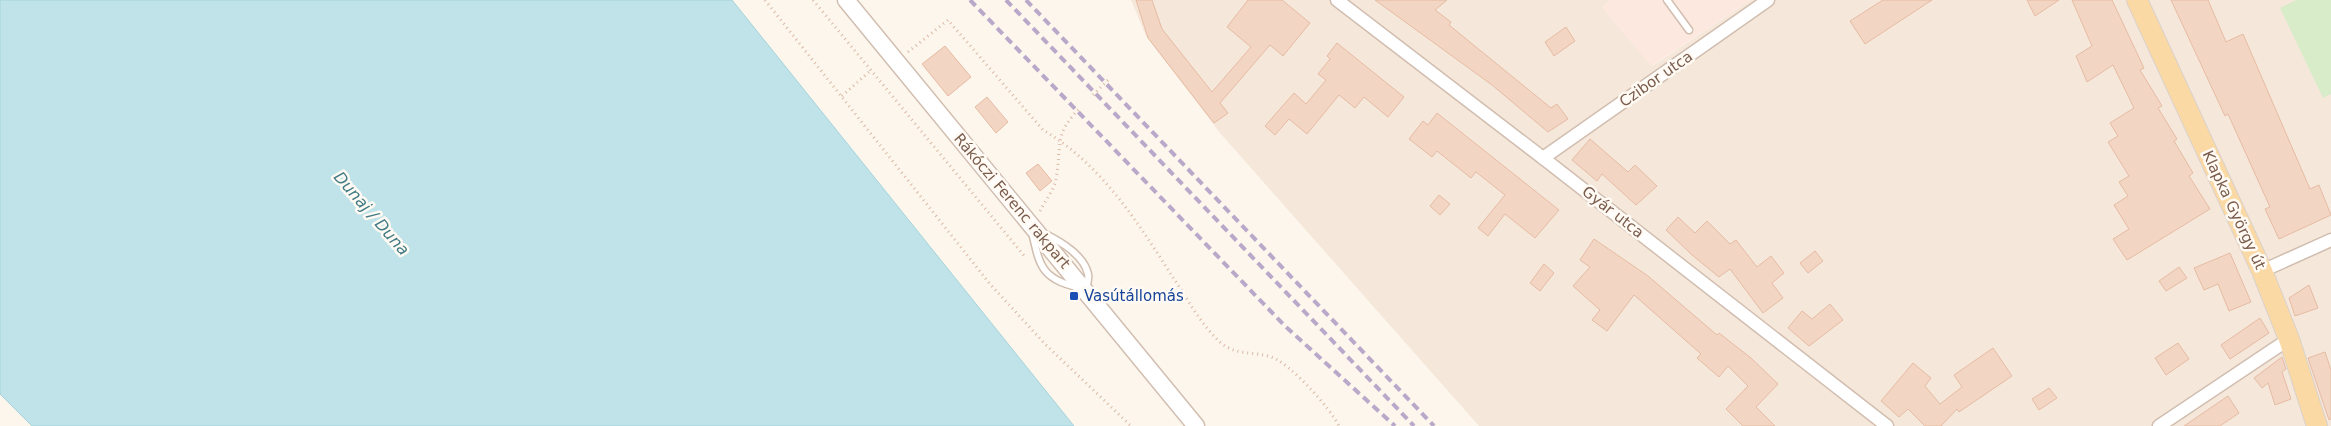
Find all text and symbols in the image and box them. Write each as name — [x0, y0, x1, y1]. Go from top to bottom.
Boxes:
street label: Czibor utca — [1616, 47, 1696, 111]
street label: Rákóczi Ferenc rakpart — [950, 130, 1074, 272]
street label: Klapka György út — [2199, 148, 2270, 272]
water label: Dunaj / Duna — [330, 168, 413, 259]
street label: Gyár utca — [1579, 182, 1647, 242]
place label: Vasútállomás — [1084, 287, 1184, 305]
marker: Vasútállomás — [1068, 290, 1080, 302]

